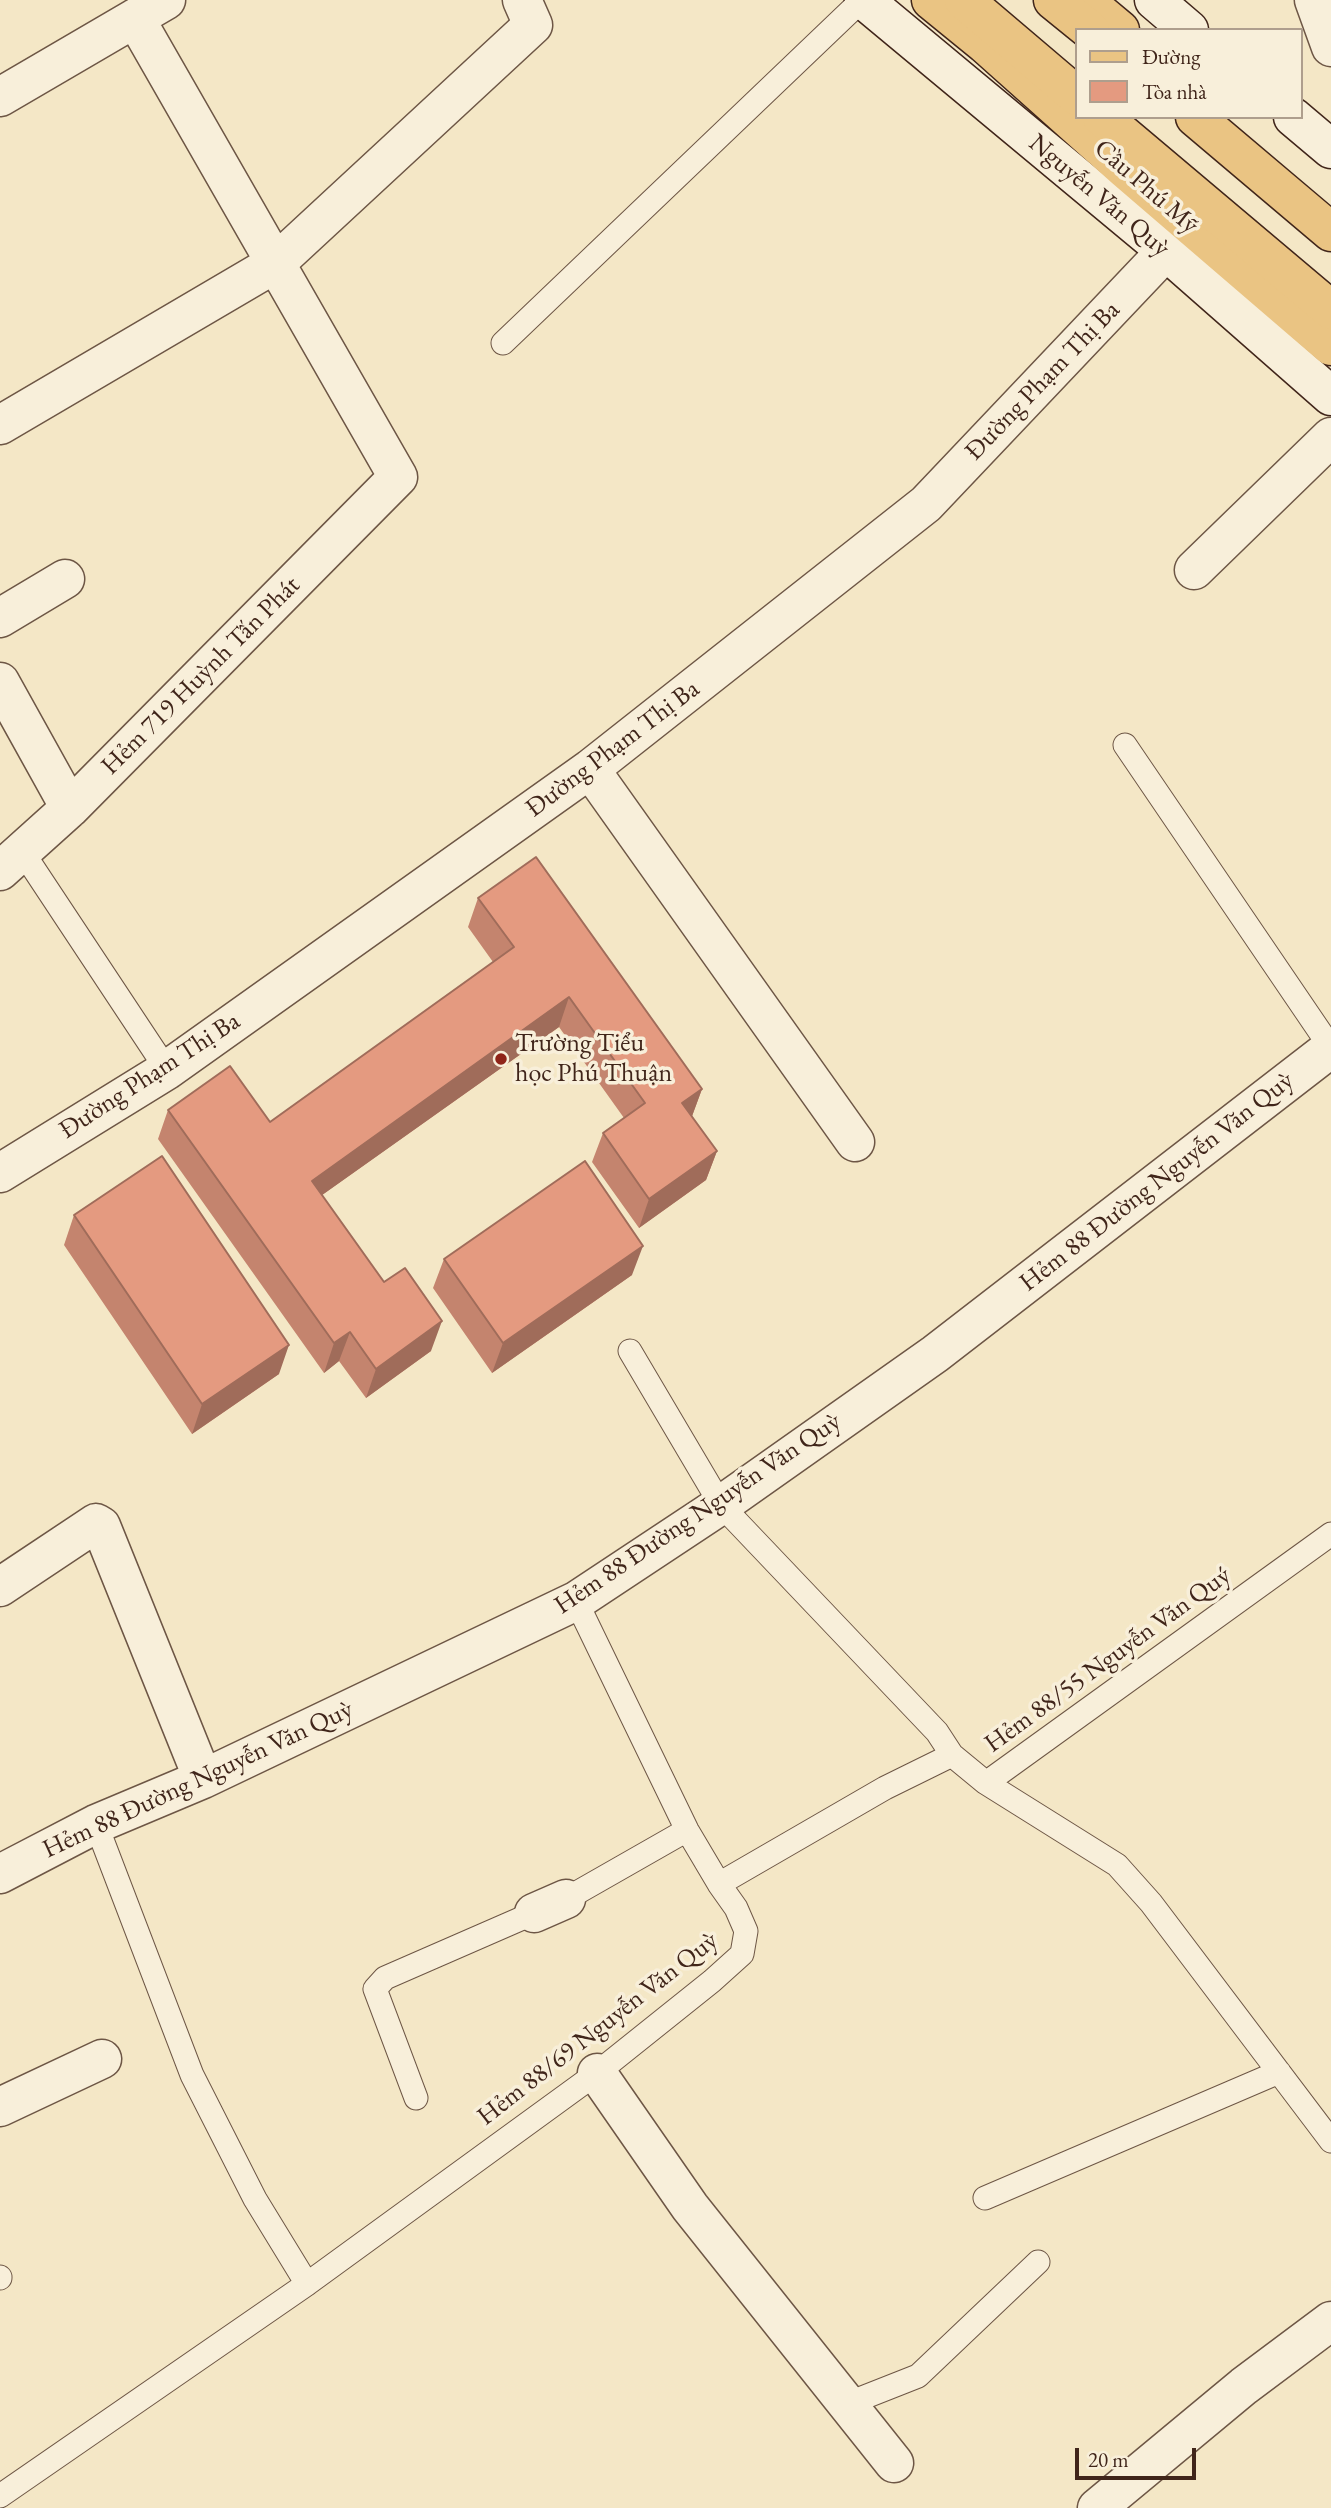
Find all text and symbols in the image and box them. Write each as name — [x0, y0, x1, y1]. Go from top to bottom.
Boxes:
legend — [1076, 28, 1303, 119]
text: Đường — [1142, 43, 1200, 70]
text: Tòa nhà — [1142, 78, 1207, 105]
street label: Nguyễn Văn Quỳ — [1022, 128, 1176, 264]
street label: Cầu Phú Mỹ — [1087, 133, 1205, 241]
street label: Đường Phạm Thị Ba — [959, 295, 1127, 467]
street label: Hẻm 719 Huỳnh Tấn Phát — [95, 570, 307, 782]
street label: Đường Phạm Thị Ba — [520, 674, 706, 824]
street label: Đường Phạm Thị Ba — [54, 1006, 246, 1146]
place label: Trường Tiểu học Phú Thuận — [515, 1028, 672, 1090]
marker: Trường Tiểu học Phú Thuận — [493, 1051, 509, 1067]
street label: Hẻm 88 Đường Nguyễn Văn Quỳ — [1014, 1065, 1300, 1299]
street label: Hẻm 88 Đường Nguyễn Văn Quỳ — [549, 1406, 847, 1622]
street label: Hẻm 88/55 Nguyễn Văn Quý — [979, 1560, 1237, 1760]
street label: Hẻm 88 Đường Nguyễn Văn Quỳ — [38, 1694, 358, 1866]
street label: Hẻm 88/69 Nguyễn Văn Quỳ — [472, 1925, 724, 2133]
scale bar — [1079, 2434, 1200, 2478]
text: 20 m — [1088, 2446, 1129, 2473]

